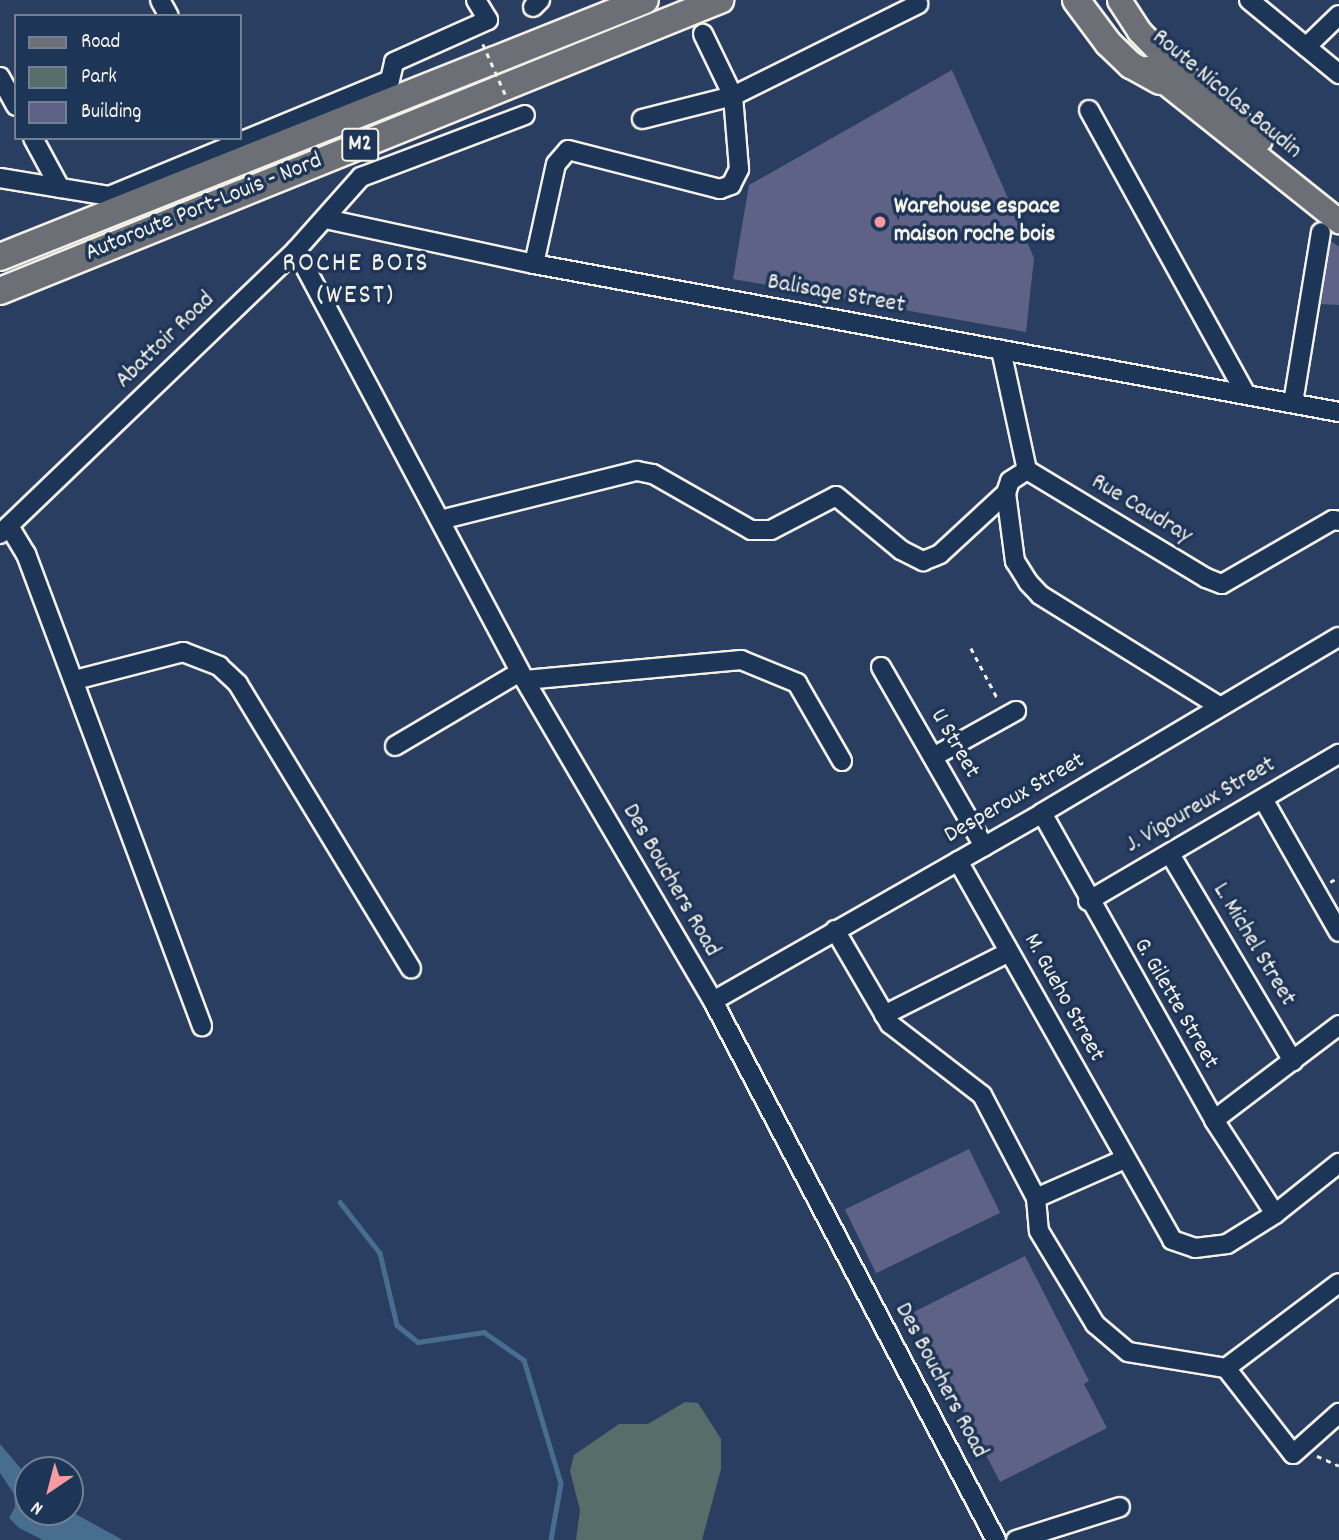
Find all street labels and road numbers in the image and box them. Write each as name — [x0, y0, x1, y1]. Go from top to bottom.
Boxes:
street label: Route Nicolas Baudin — [1145, 24, 1307, 166]
road number: M2 — [341, 126, 379, 164]
street label: Autoroute Port-Louis - Nord — [82, 147, 326, 269]
street label: Balisage Street — [765, 269, 907, 321]
street label: Abattoir Road — [110, 287, 222, 395]
street label: Rue Caudray — [1085, 469, 1197, 551]
street label: U Street — [923, 704, 985, 784]
street label: Desperoux Street — [940, 747, 1090, 851]
street label: J. Vigoureux Street — [1121, 751, 1281, 861]
street label: Des Bouchers Road — [615, 800, 725, 962]
street label: L. Michel Street — [1205, 878, 1301, 1012]
street label: M. Gueho Street — [1016, 929, 1110, 1067]
street label: G. Gilette Street — [1126, 933, 1224, 1075]
street label: Des Bouchers Road — [887, 1299, 993, 1463]

